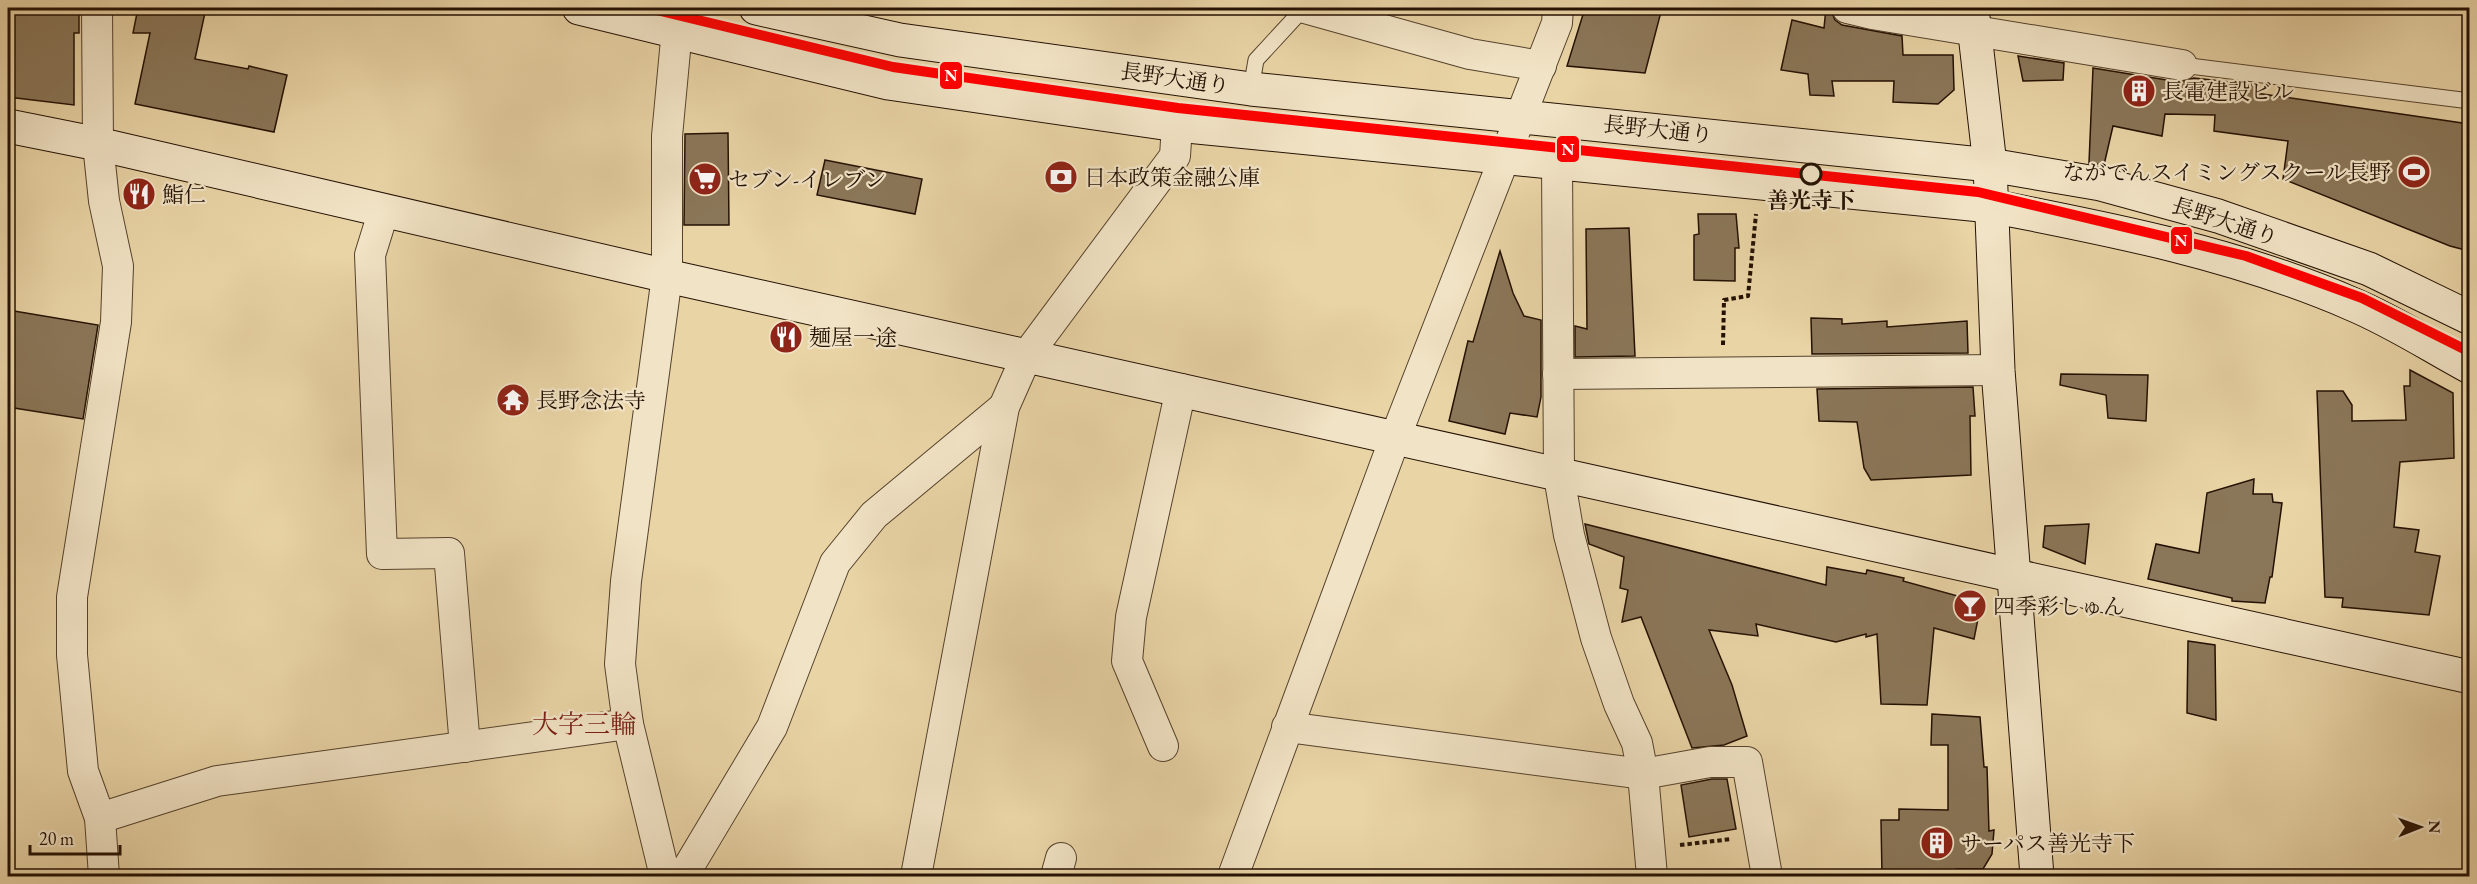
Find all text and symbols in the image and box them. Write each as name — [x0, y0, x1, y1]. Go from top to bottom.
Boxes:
street label: 長野大通り — [1118, 56, 1231, 101]
line badge: N — [939, 61, 963, 90]
text: N — [945, 65, 958, 86]
building icon: 長電建設ビル — [2121, 73, 2157, 109]
place label: 長電建設ビル — [2162, 77, 2294, 106]
street label: 長野大通り — [1602, 109, 1714, 150]
line badge: N — [1556, 135, 1580, 163]
text: N — [1562, 139, 1575, 160]
sports icon: ながでんスイミングスクール長野 — [2396, 154, 2432, 190]
place label: ながでんスイミングスクール長野 — [2063, 158, 2391, 187]
bank icon: 日本政策金融公庫 — [1043, 159, 1079, 195]
supermarket icon: セブン-イレブン — [687, 161, 723, 197]
place label: 日本政策金融公庫 — [1084, 163, 1260, 192]
marker: 善光寺下 — [1800, 163, 1822, 185]
place label: セブン-イレブン — [728, 165, 886, 194]
restaurant icon: 鮨仁 — [121, 176, 157, 212]
place label: 鮨仁 — [162, 180, 206, 209]
place label: 善光寺下 — [1767, 186, 1855, 215]
street label: 長野大通り — [2168, 191, 2282, 252]
line badge: N — [2170, 226, 2193, 255]
text: N — [2175, 230, 2188, 251]
restaurant icon: 麺屋一途 — [768, 319, 804, 355]
place label: 麺屋一途 — [809, 323, 897, 352]
temple icon: 長野念法寺 — [495, 382, 531, 418]
place label: 長野念法寺 — [536, 386, 646, 415]
bar icon: 四季彩しゅん — [1952, 588, 1988, 624]
place label: 四季彩しゅん — [1993, 592, 2125, 621]
district label: 大字三輪 — [532, 707, 636, 741]
north arrow — [2390, 797, 2450, 857]
scale bar — [30, 818, 120, 856]
text: N — [2424, 820, 2445, 833]
building icon: サーパス善光寺下 — [1919, 825, 1955, 861]
text: 20 m — [39, 827, 74, 850]
place label: サーパス善光寺下 — [1960, 829, 2135, 858]

